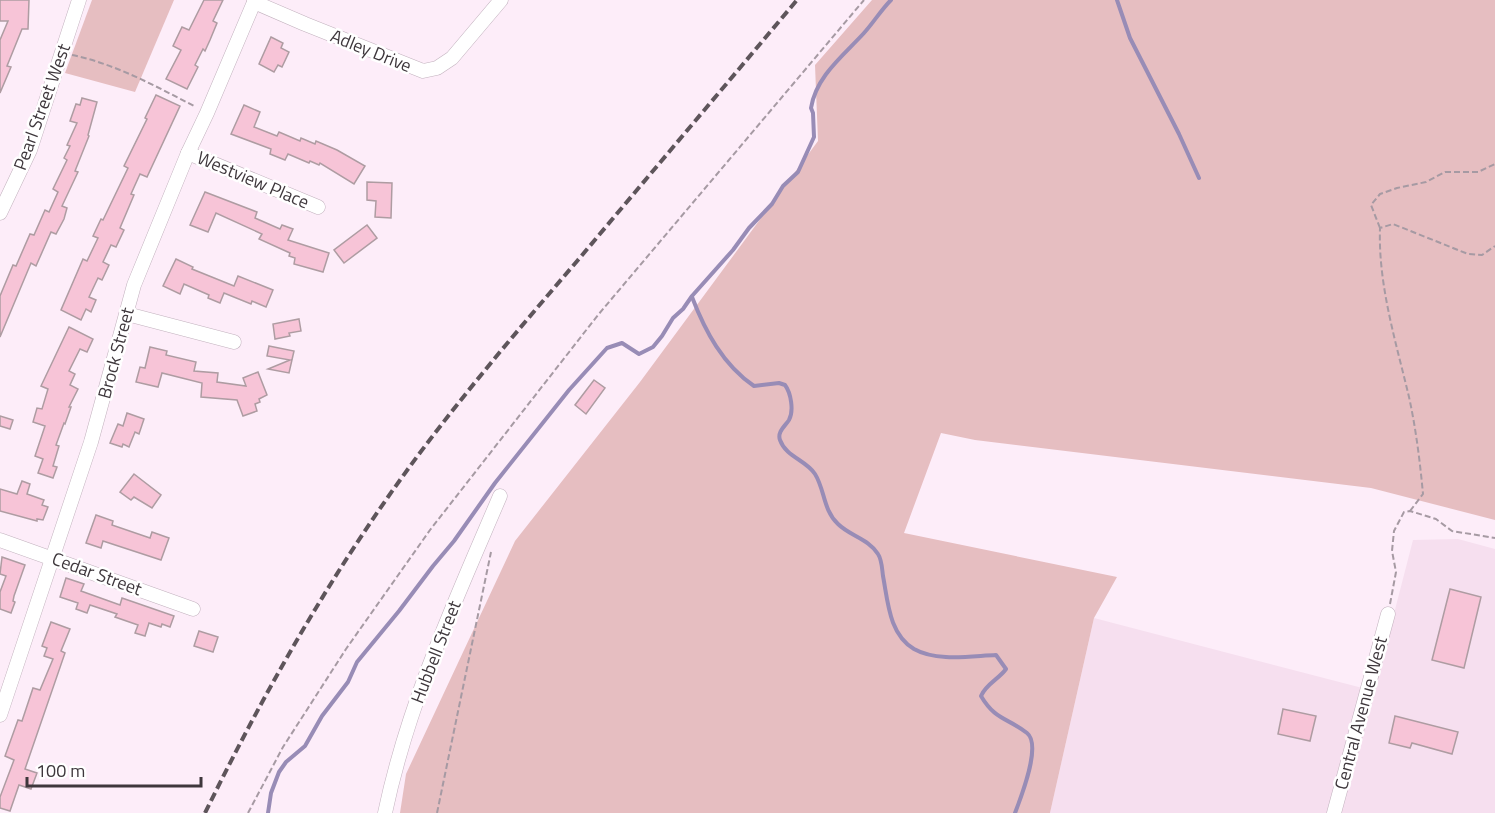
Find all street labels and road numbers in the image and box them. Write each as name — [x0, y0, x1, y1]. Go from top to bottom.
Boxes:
street label: Adley Drive — [327, 22, 416, 79]
street label: Pearl Street West — [6, 39, 77, 174]
street label: Westview Place — [193, 144, 313, 215]
street label: Brock Street — [90, 304, 141, 402]
street label: Cedar Street — [48, 545, 147, 602]
street label: Hubbell Street — [404, 596, 468, 707]
street label: Central Avenue West — [1327, 633, 1394, 792]

